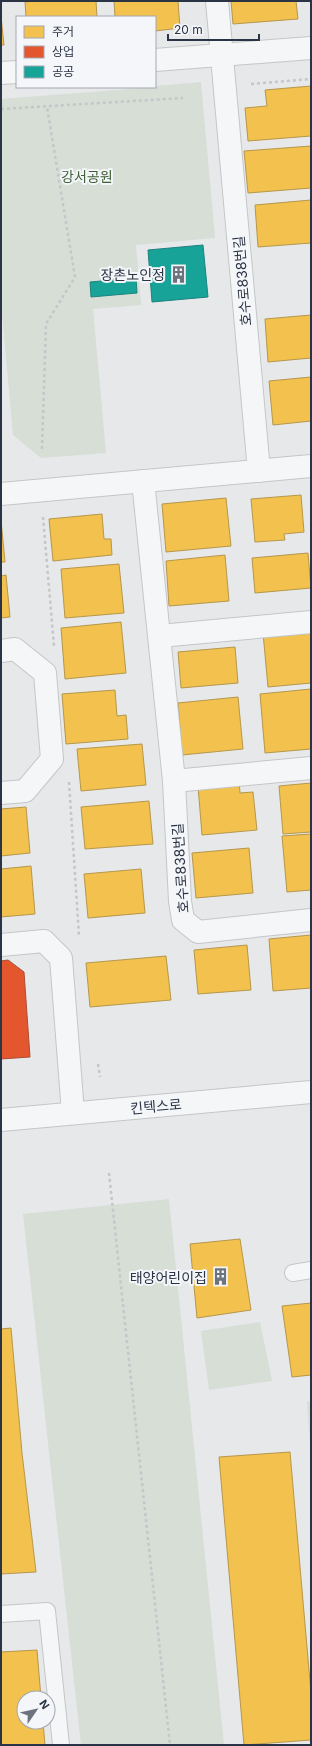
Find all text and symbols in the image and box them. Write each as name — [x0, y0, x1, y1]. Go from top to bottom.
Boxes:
legend — [16, 16, 156, 88]
scale bar — [168, 16, 259, 42]
text: 20 m — [174, 22, 203, 37]
text: 주거 — [52, 24, 74, 39]
text: 상업 — [52, 44, 74, 59]
text: 공공 — [52, 64, 74, 79]
park label: 강서공원 — [61, 168, 113, 185]
street label: 호수로838번길 — [230, 235, 254, 327]
building icon: 장촌노인정 — [168, 264, 188, 284]
place label: 장촌노인정 — [101, 266, 165, 283]
street label: 호수로838번길 — [168, 822, 192, 914]
street label: 킨텍스로 — [130, 1095, 183, 1117]
building icon: 태양어린이집 — [210, 1267, 230, 1287]
place label: 태양어린이집 — [130, 1269, 207, 1286]
north arrow — [16, 1690, 56, 1730]
text: N — [36, 1697, 52, 1712]

